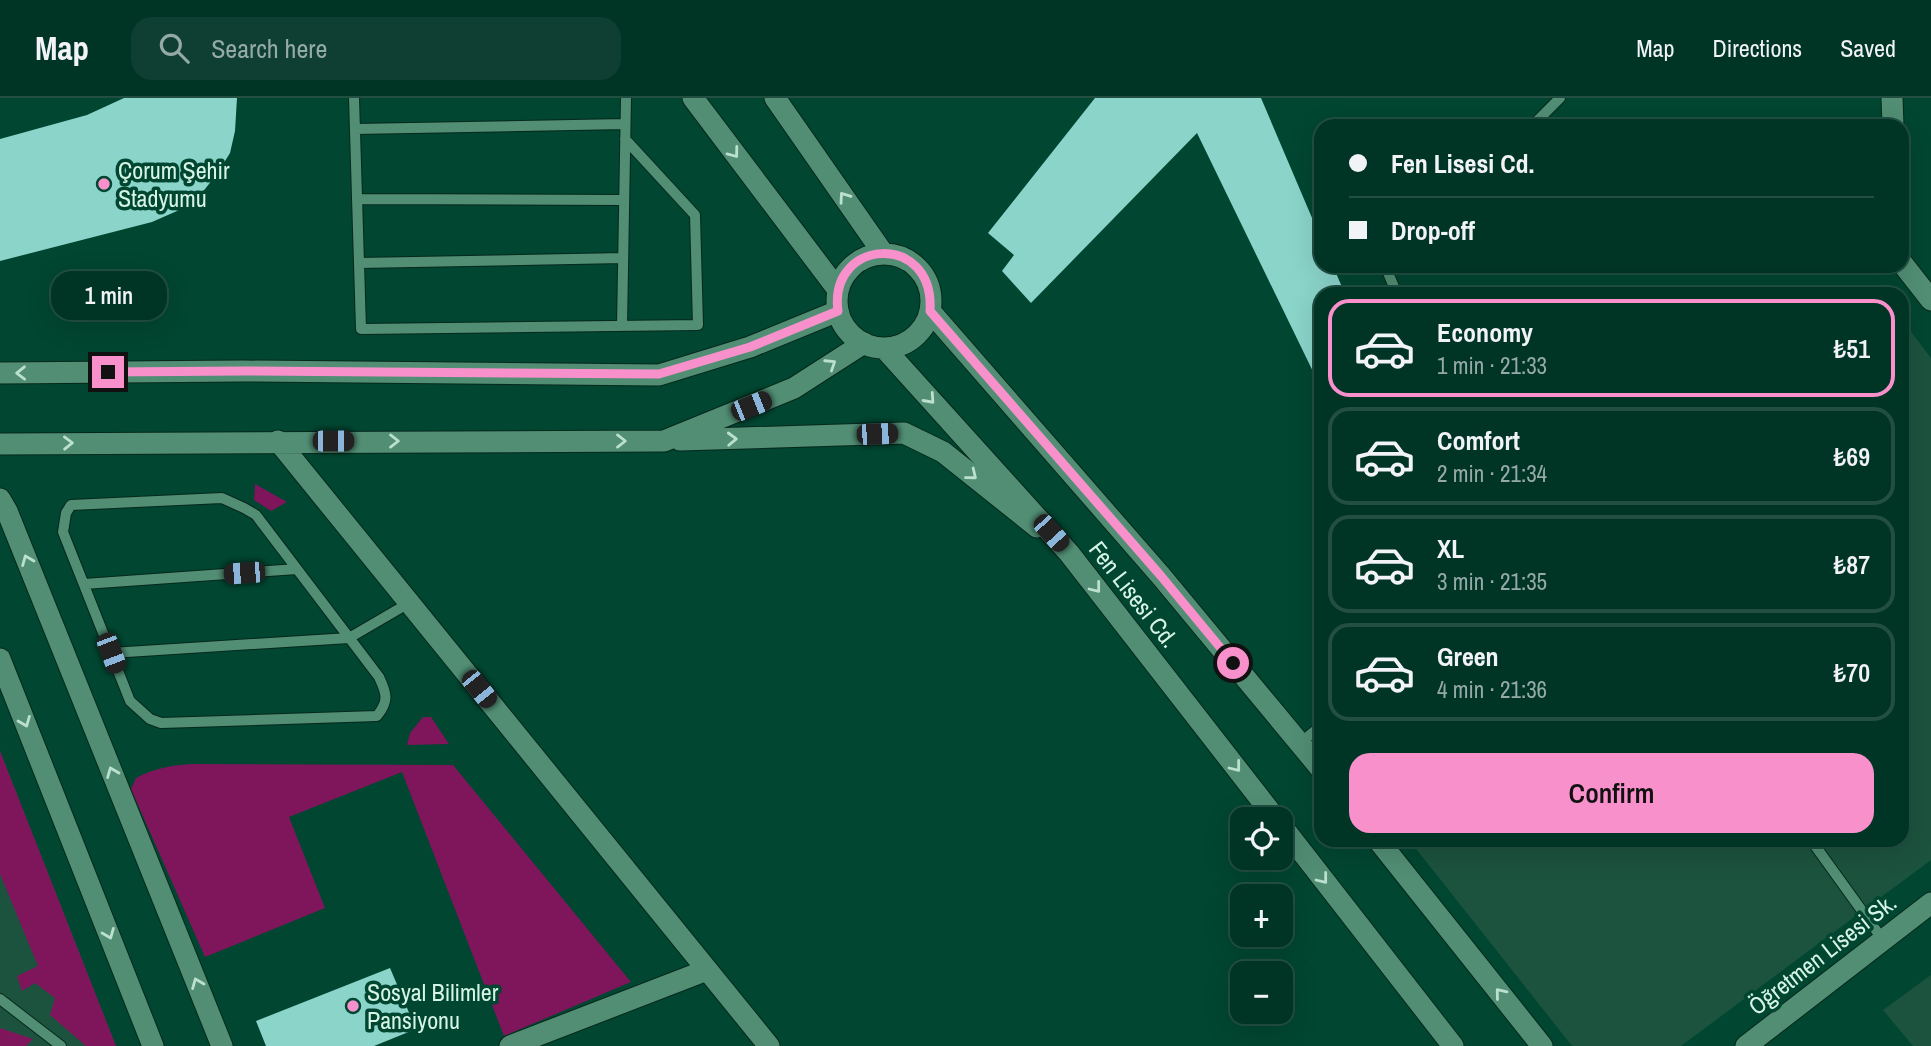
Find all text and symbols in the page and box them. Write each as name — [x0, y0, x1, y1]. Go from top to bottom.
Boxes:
search box — [131, 17, 621, 80]
text: Map — [35, 26, 89, 70]
icon: search — [155, 29, 193, 67]
text: Search here — [211, 31, 327, 66]
text: Map — [1636, 32, 1674, 64]
text: Directions — [1712, 32, 1802, 64]
text: Saved — [1840, 32, 1896, 64]
one-way arrow — [726, 145, 738, 158]
text: Fen Lisesi Cd. — [1391, 146, 1535, 181]
place label: Çorum Şehir Stadyumu — [118, 154, 230, 214]
marker: Çorum Şehir Stadyumu — [96, 176, 112, 192]
one-way arrow — [840, 192, 852, 205]
text: Drop-off — [1391, 213, 1475, 248]
callout: 1 min — [50, 271, 166, 320]
text: 1 min — [85, 280, 133, 311]
text: Economy — [1437, 315, 1533, 350]
icon: car — [1353, 317, 1416, 380]
text: ₺51 — [1834, 331, 1870, 366]
text: 1 min · 21:33 — [1437, 350, 1547, 381]
route end — [92, 356, 124, 388]
one-way arrow — [824, 360, 837, 373]
one-way arrow — [16, 365, 26, 381]
car — [728, 388, 775, 424]
one-way arrow — [922, 390, 934, 403]
car — [856, 423, 899, 445]
text: Comfort — [1437, 423, 1520, 458]
icon: car — [1353, 425, 1416, 488]
car — [313, 431, 355, 452]
one-way arrow — [727, 431, 738, 446]
one-way arrow — [389, 433, 399, 449]
one-way arrow — [616, 433, 627, 449]
one-way arrow — [63, 436, 74, 451]
text: ₺69 — [1834, 439, 1870, 474]
text: 2 min · 21:34 — [1437, 458, 1547, 489]
one-way arrow — [964, 466, 976, 479]
car — [1030, 510, 1073, 556]
text: XL — [1437, 531, 1464, 566]
icon: car — [1353, 533, 1416, 596]
street label: Fen Lisesi Cd. — [1082, 534, 1186, 654]
text: ₺87 — [1834, 547, 1870, 582]
one-way arrow — [22, 555, 36, 567]
car — [223, 561, 266, 585]
text: 3 min · 21:35 — [1437, 566, 1547, 597]
one-way arrow — [1088, 580, 1101, 592]
car — [94, 630, 129, 676]
text: Green — [1437, 639, 1499, 674]
icon: car — [1353, 641, 1416, 704]
route start — [1217, 647, 1249, 679]
text: ₺70 — [1834, 655, 1870, 690]
car — [458, 666, 501, 712]
text: 4 min · 21:36 — [1437, 674, 1547, 705]
one-way arrow — [17, 716, 31, 728]
button: Confirm — [1349, 753, 1874, 833]
one-way arrow — [1228, 760, 1241, 772]
one-way arrow — [106, 766, 120, 778]
map controls — [1230, 807, 1293, 1024]
button: locate — [1230, 807, 1293, 870]
one-way arrow — [1314, 871, 1327, 884]
button: + — [1230, 884, 1293, 947]
street label: Öğretmen Lisesi Sk. — [1741, 886, 1903, 1022]
one-way arrow — [100, 927, 114, 939]
button: − — [1230, 961, 1293, 1024]
place label: Sosyal Bilimler Pansiyonu — [367, 976, 499, 1036]
one-way arrow — [191, 977, 205, 989]
one-way arrow — [1495, 988, 1508, 1000]
marker: Sosyal Bilimler Pansiyonu — [345, 998, 361, 1014]

